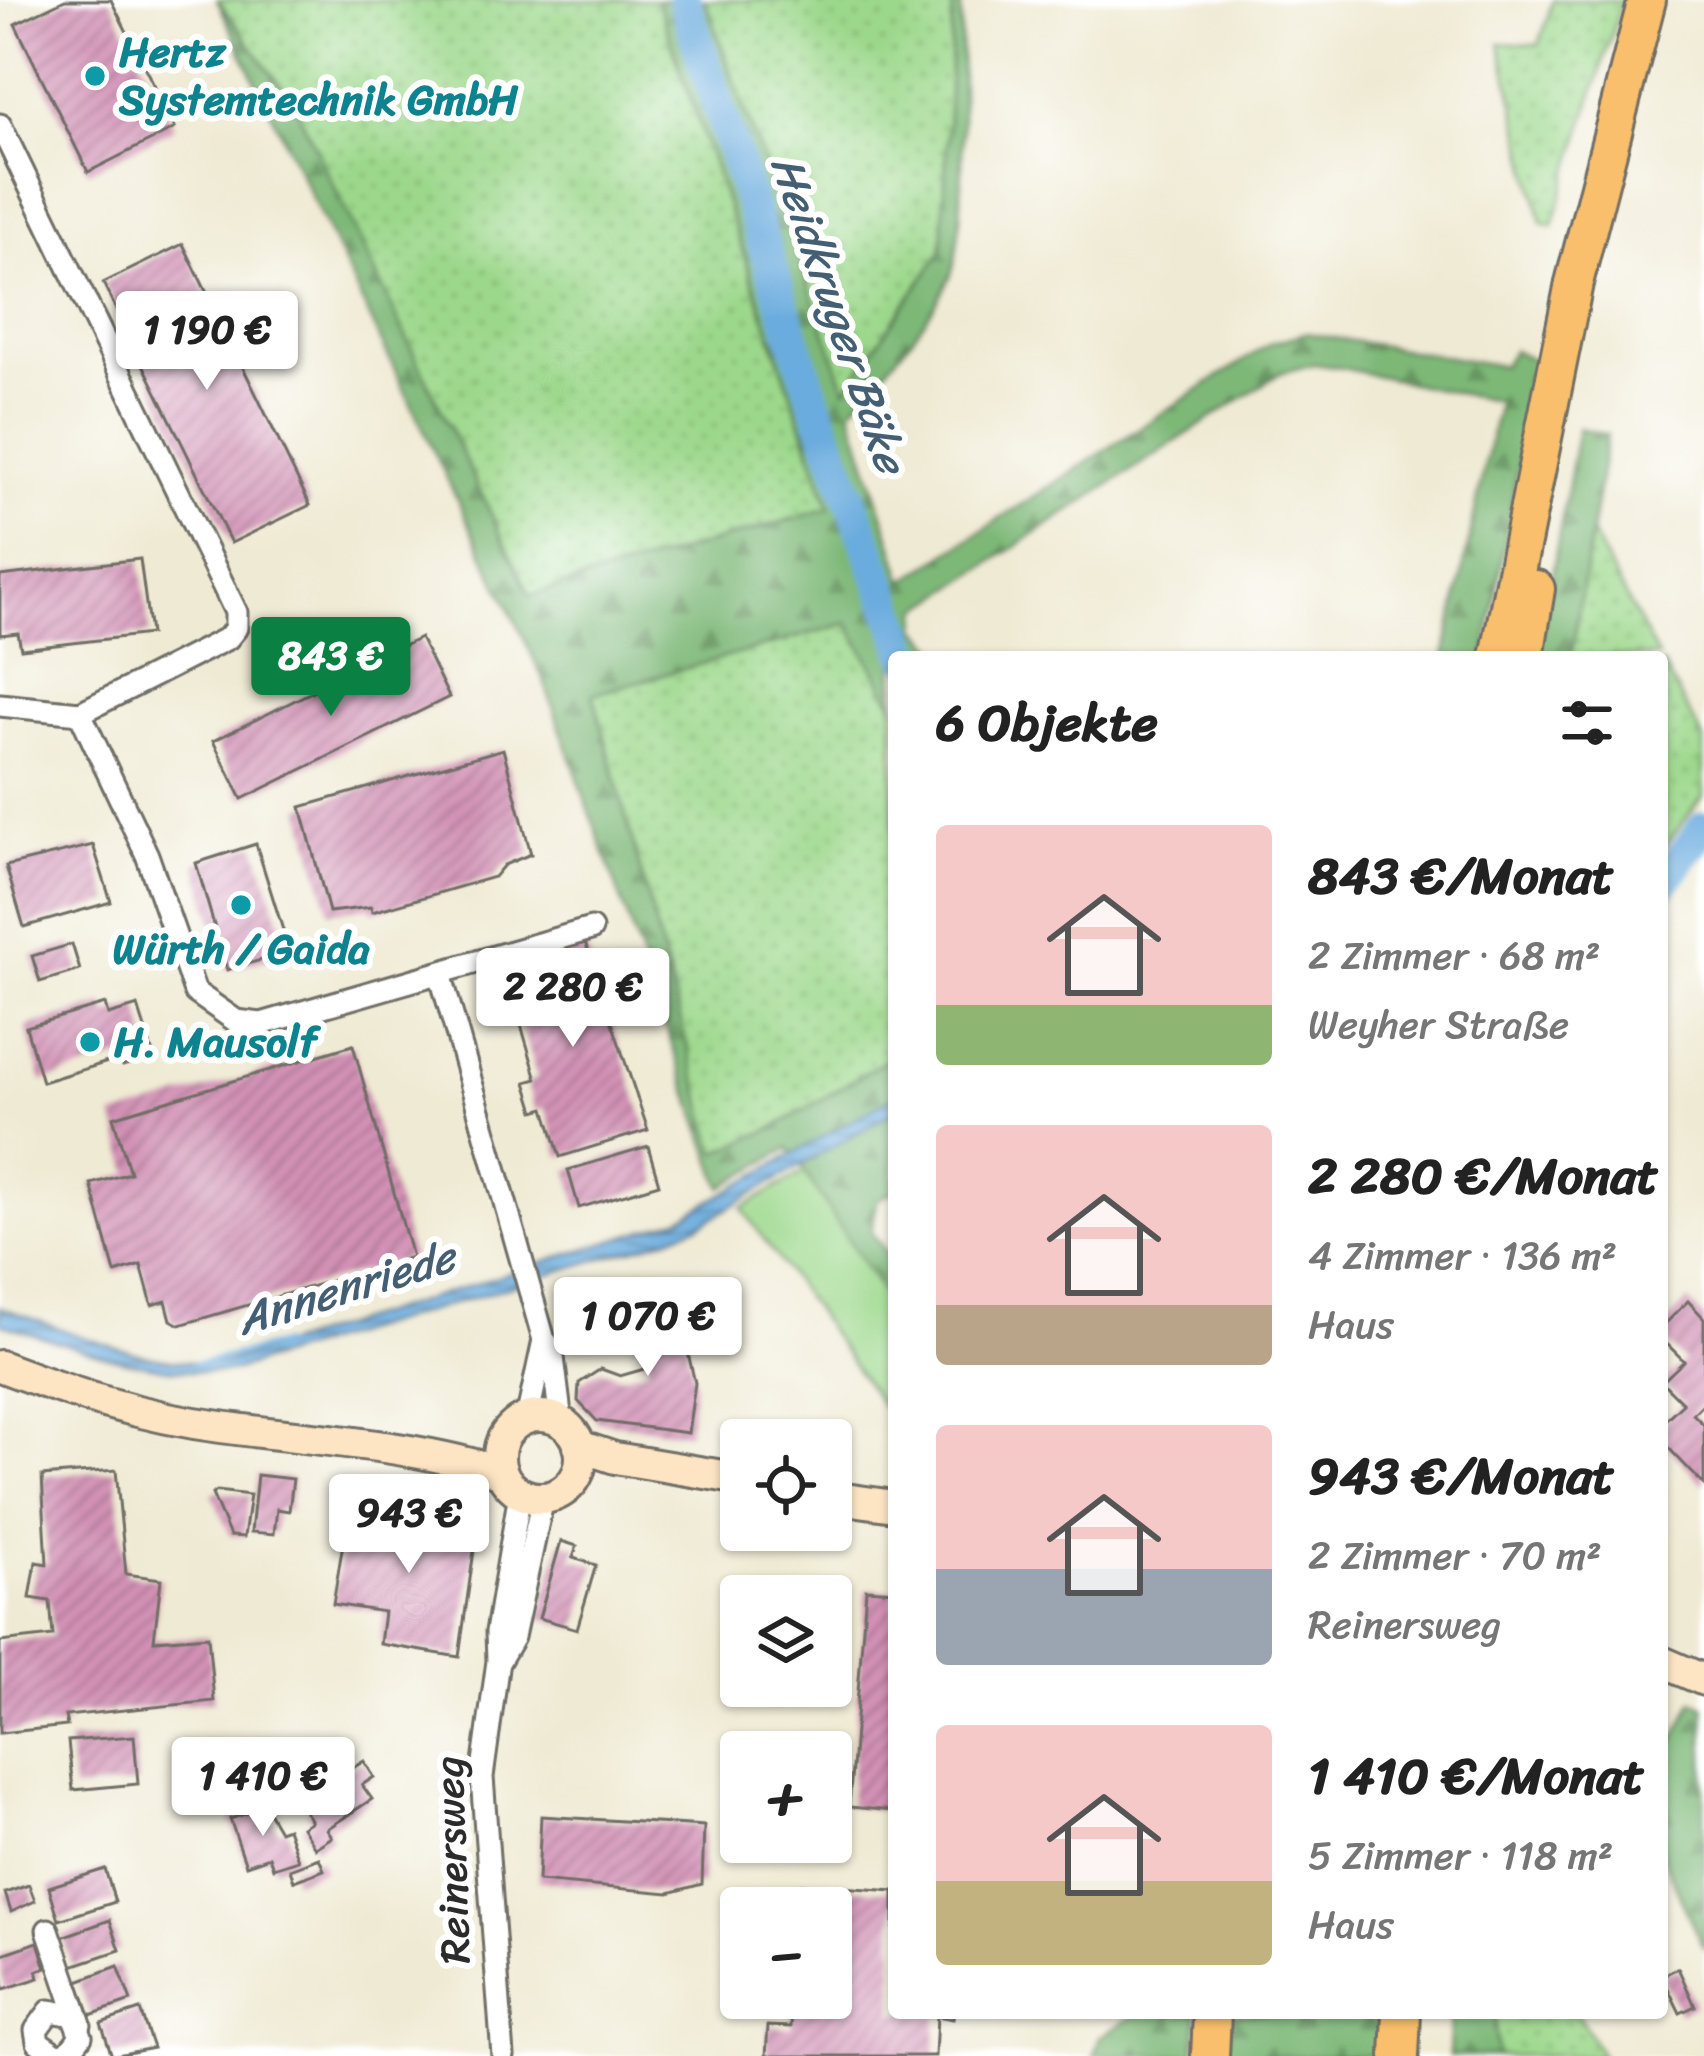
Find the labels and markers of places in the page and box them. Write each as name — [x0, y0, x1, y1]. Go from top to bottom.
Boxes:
place label: Hertz Systemtechnik GmbH — [118, 15, 518, 137]
marker: Hertz Systemtechnik GmbH — [82, 63, 108, 89]
pin: 1 190 € — [96, 291, 318, 393]
pin: 843 € — [247, 617, 415, 719]
marker: Würth / Gaida — [228, 892, 254, 918]
place label: Würth / Gaida — [112, 912, 371, 986]
pin: 2 280 € — [462, 948, 684, 1050]
place label: H. Mausolf — [114, 1005, 322, 1079]
marker: H. Mausolf — [77, 1029, 103, 1055]
pin: 1 070 € — [537, 1277, 759, 1379]
pin: 943 € — [325, 1474, 493, 1576]
pin: 1 410 € — [152, 1737, 374, 1839]

